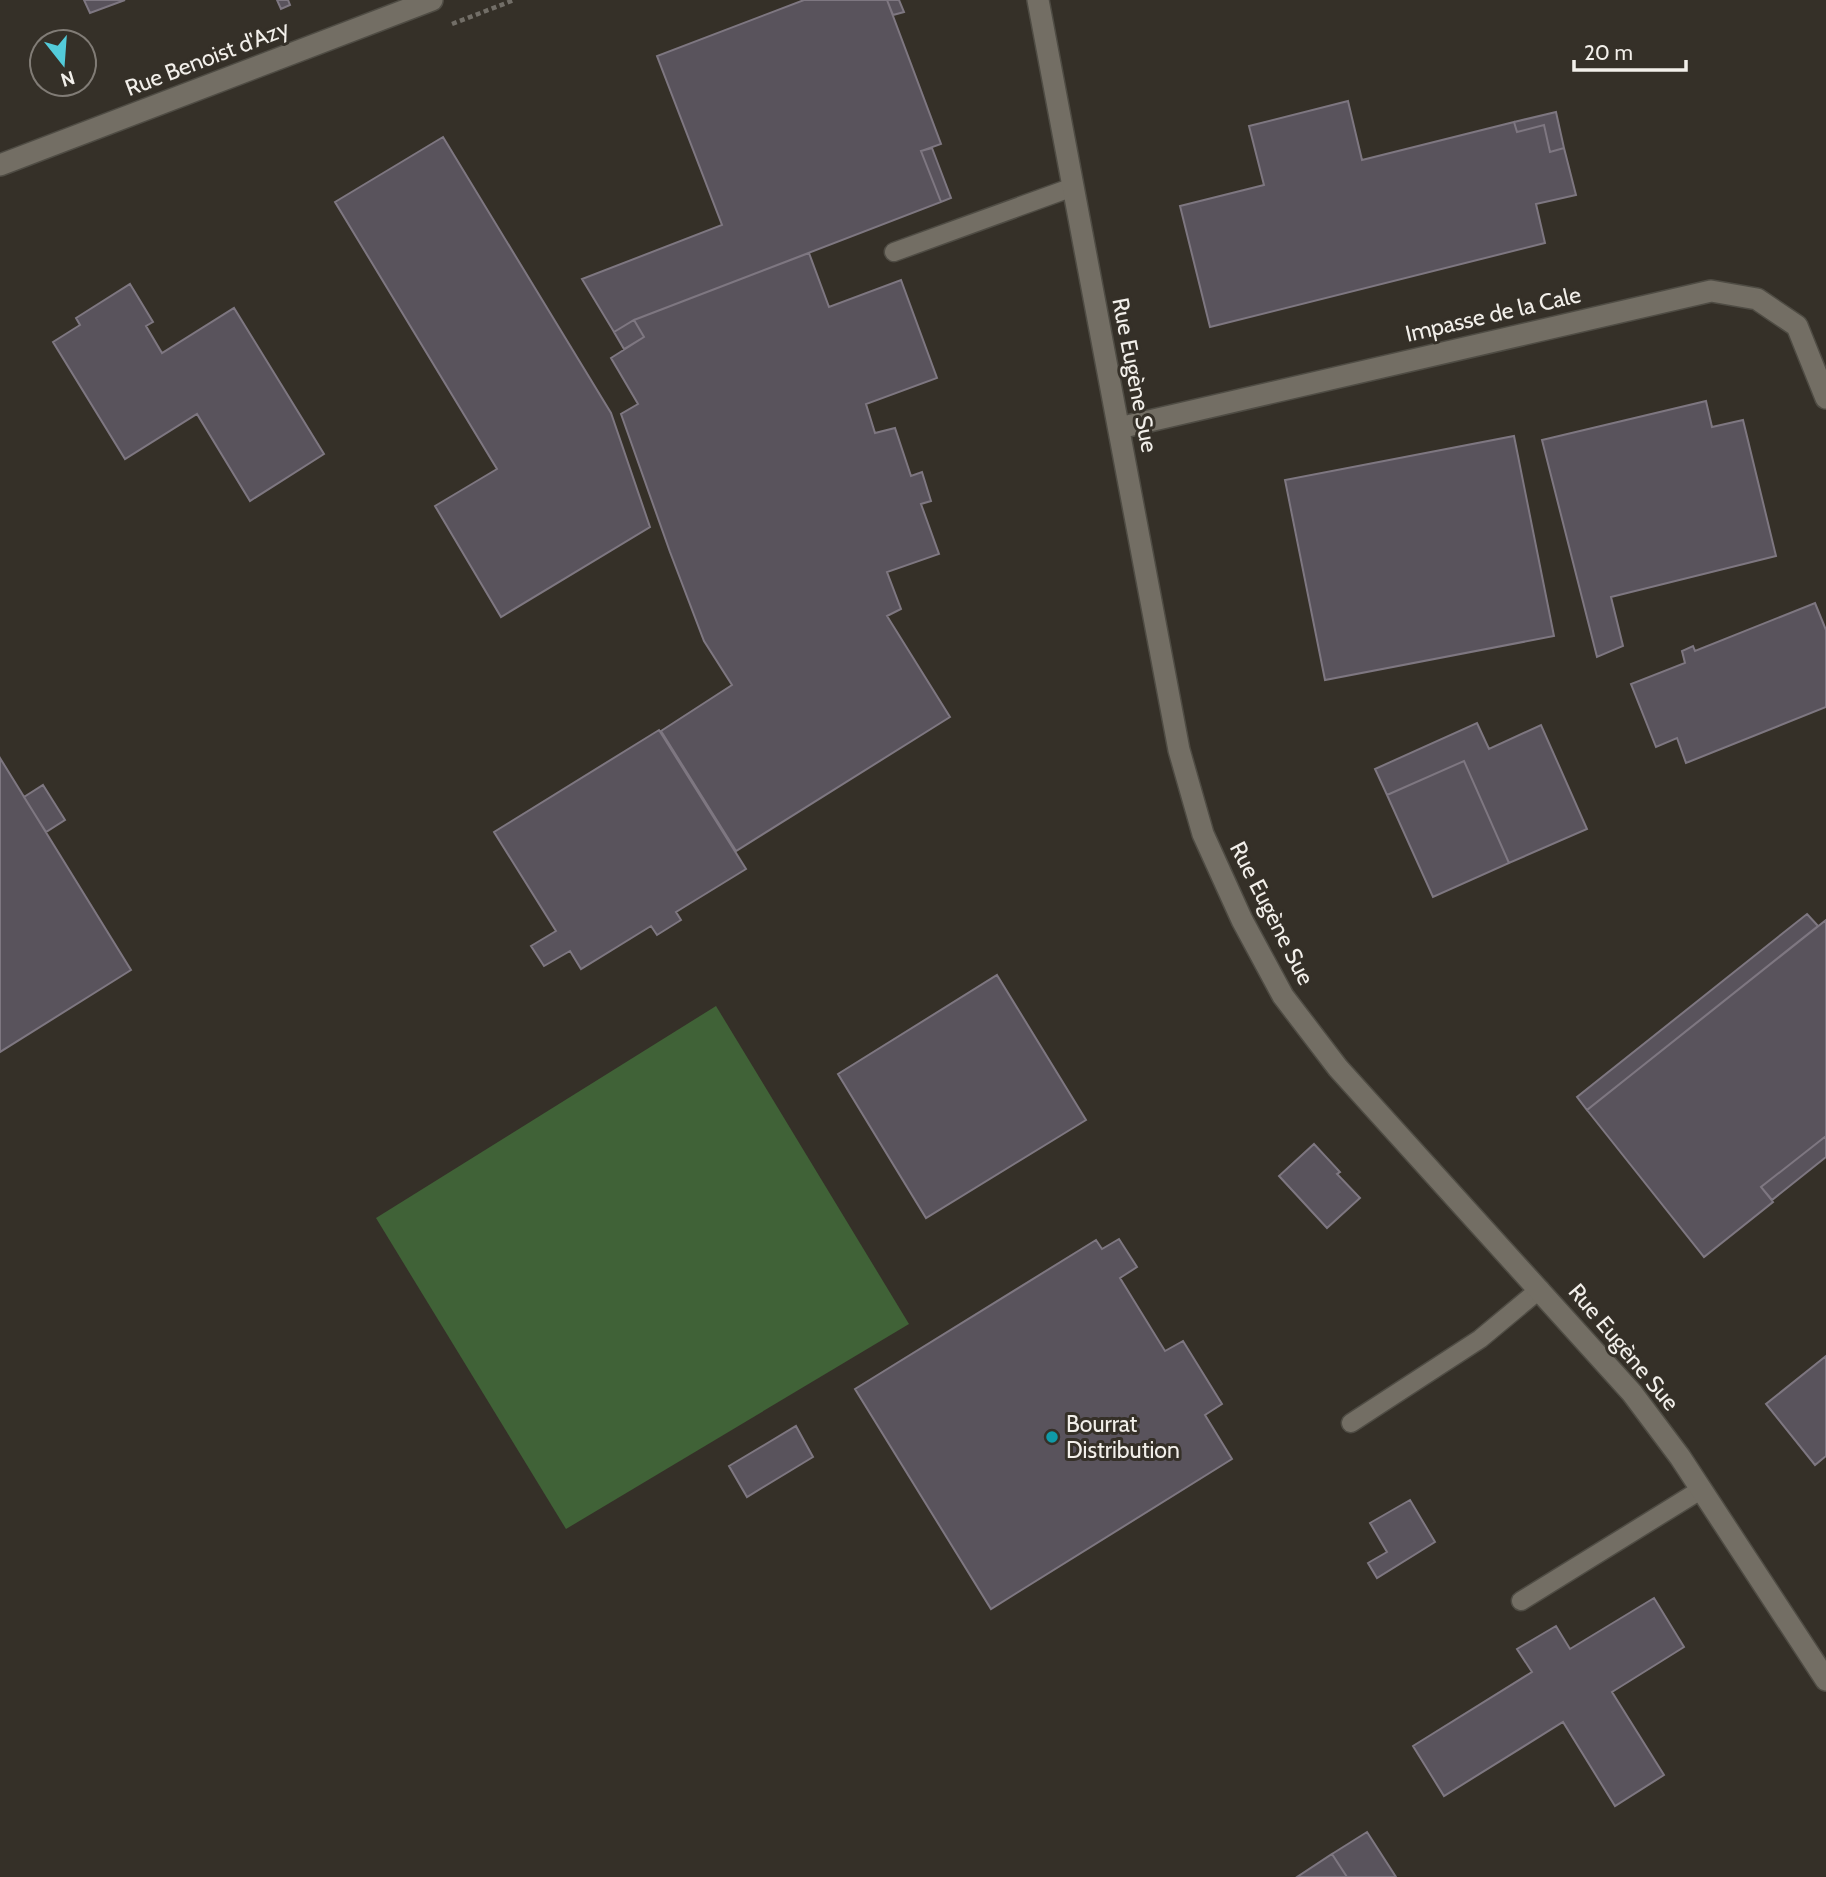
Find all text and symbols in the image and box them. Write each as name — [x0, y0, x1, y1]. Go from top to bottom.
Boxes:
street label: Rue Benoist d'Azy — [121, 14, 293, 102]
north arrow — [28, 28, 98, 98]
scale bar — [1574, 28, 1686, 72]
text: 20 m — [1584, 40, 1633, 65]
text: N — [58, 66, 78, 92]
street label: Impasse de la Cale — [1402, 280, 1584, 348]
street label: Rue Eugène Sue — [1106, 295, 1164, 455]
street label: Rue Eugène Sue — [1224, 837, 1320, 990]
street label: Rue Eugène Sue — [1563, 1278, 1685, 1416]
place label: Bourrat Distribution — [1066, 1410, 1180, 1464]
marker: Bourrat Distribution — [1044, 1429, 1060, 1445]

